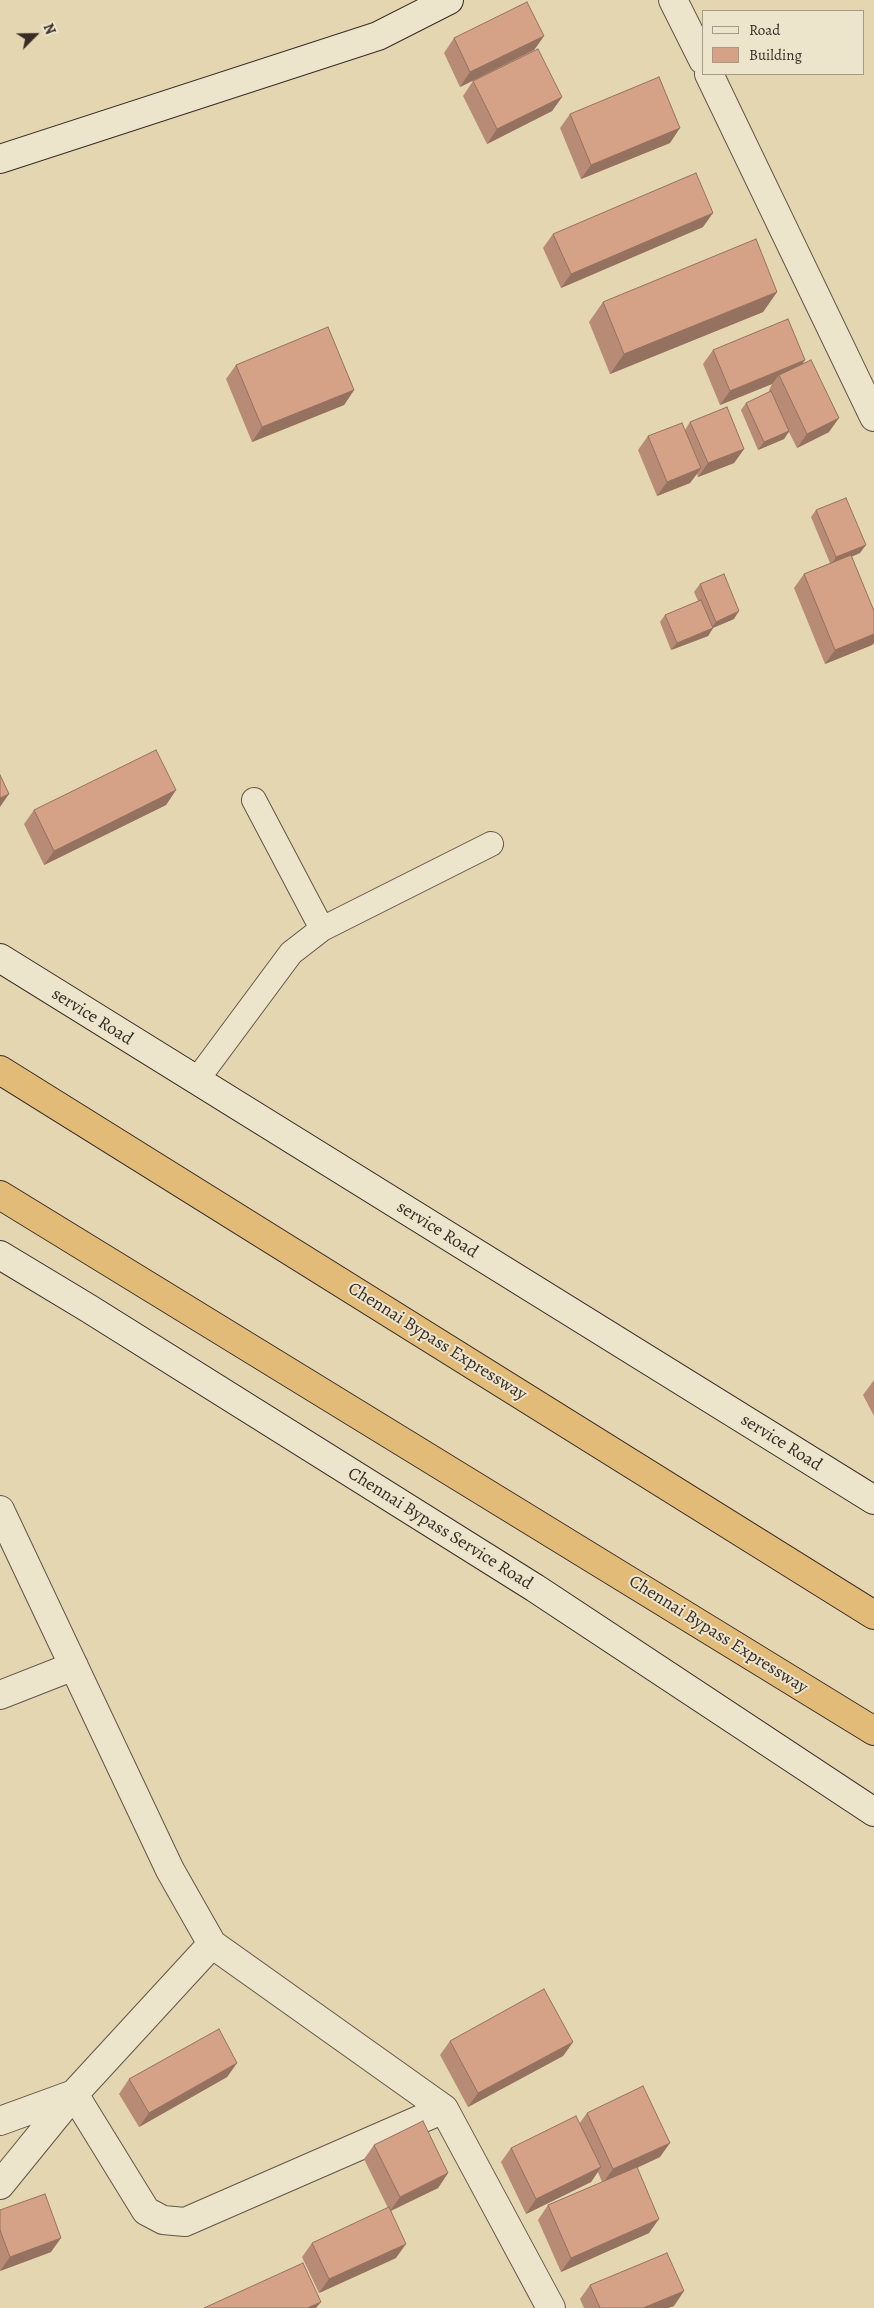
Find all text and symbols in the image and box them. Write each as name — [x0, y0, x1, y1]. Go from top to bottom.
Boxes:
north arrow — [10, 10, 60, 60]
legend — [702, 10, 864, 75]
text: Road — [749, 20, 780, 40]
text: N — [39, 21, 60, 37]
text: Building — [749, 45, 802, 65]
street label: service Road — [47, 983, 137, 1051]
street label: service Road — [392, 1196, 482, 1264]
street label: Chennai Bypass Expressway — [344, 1278, 530, 1406]
street label: service Road — [736, 1409, 826, 1477]
street label: Chennai Bypass Service Road — [343, 1463, 537, 1595]
street label: Chennai Bypass Expressway — [625, 1571, 811, 1699]

